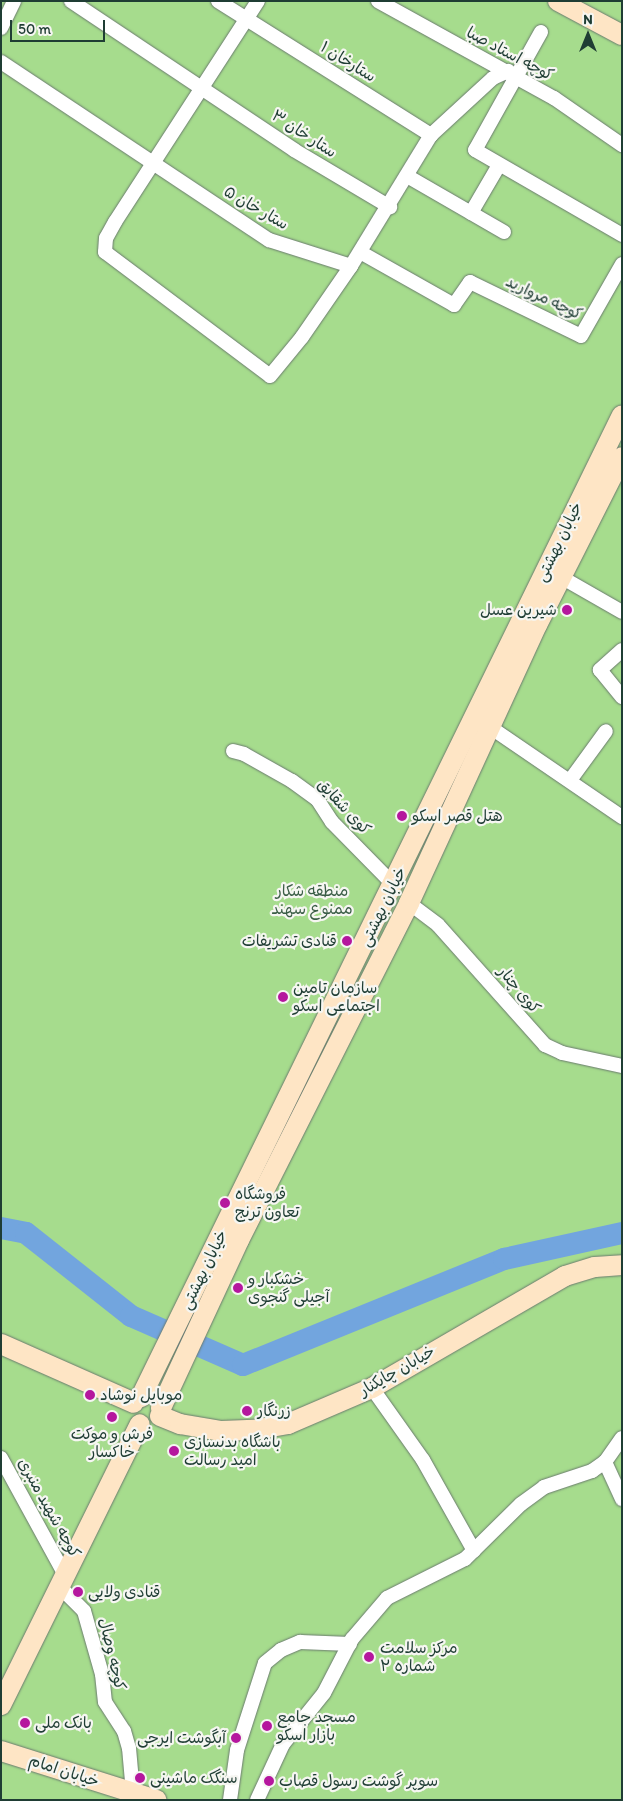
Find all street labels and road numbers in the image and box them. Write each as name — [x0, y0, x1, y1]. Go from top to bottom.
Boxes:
street label: کوچه استاد صبا — [463, 23, 557, 85]
street label: ستارخان ۱ — [317, 38, 379, 86]
street label: ستار خان ۳ — [268, 106, 340, 162]
street label: ستار خان ۵ — [220, 182, 292, 234]
street label: کوچه مروارید — [502, 272, 586, 324]
street label: خیابان بهشتی — [531, 499, 587, 585]
street label: کوی شقایق — [313, 775, 375, 839]
street label: خیابان بهشتی — [355, 864, 411, 950]
street label: کوی چنار — [494, 962, 544, 1018]
street label: خیابان بهشتی — [176, 1227, 232, 1313]
street label: خیابان چایکنار — [356, 1342, 438, 1400]
street label: کوچه شهید منبری — [14, 1455, 84, 1561]
street label: کوچه وصال — [94, 1616, 130, 1692]
street label: خیابان امام — [27, 1751, 101, 1791]

